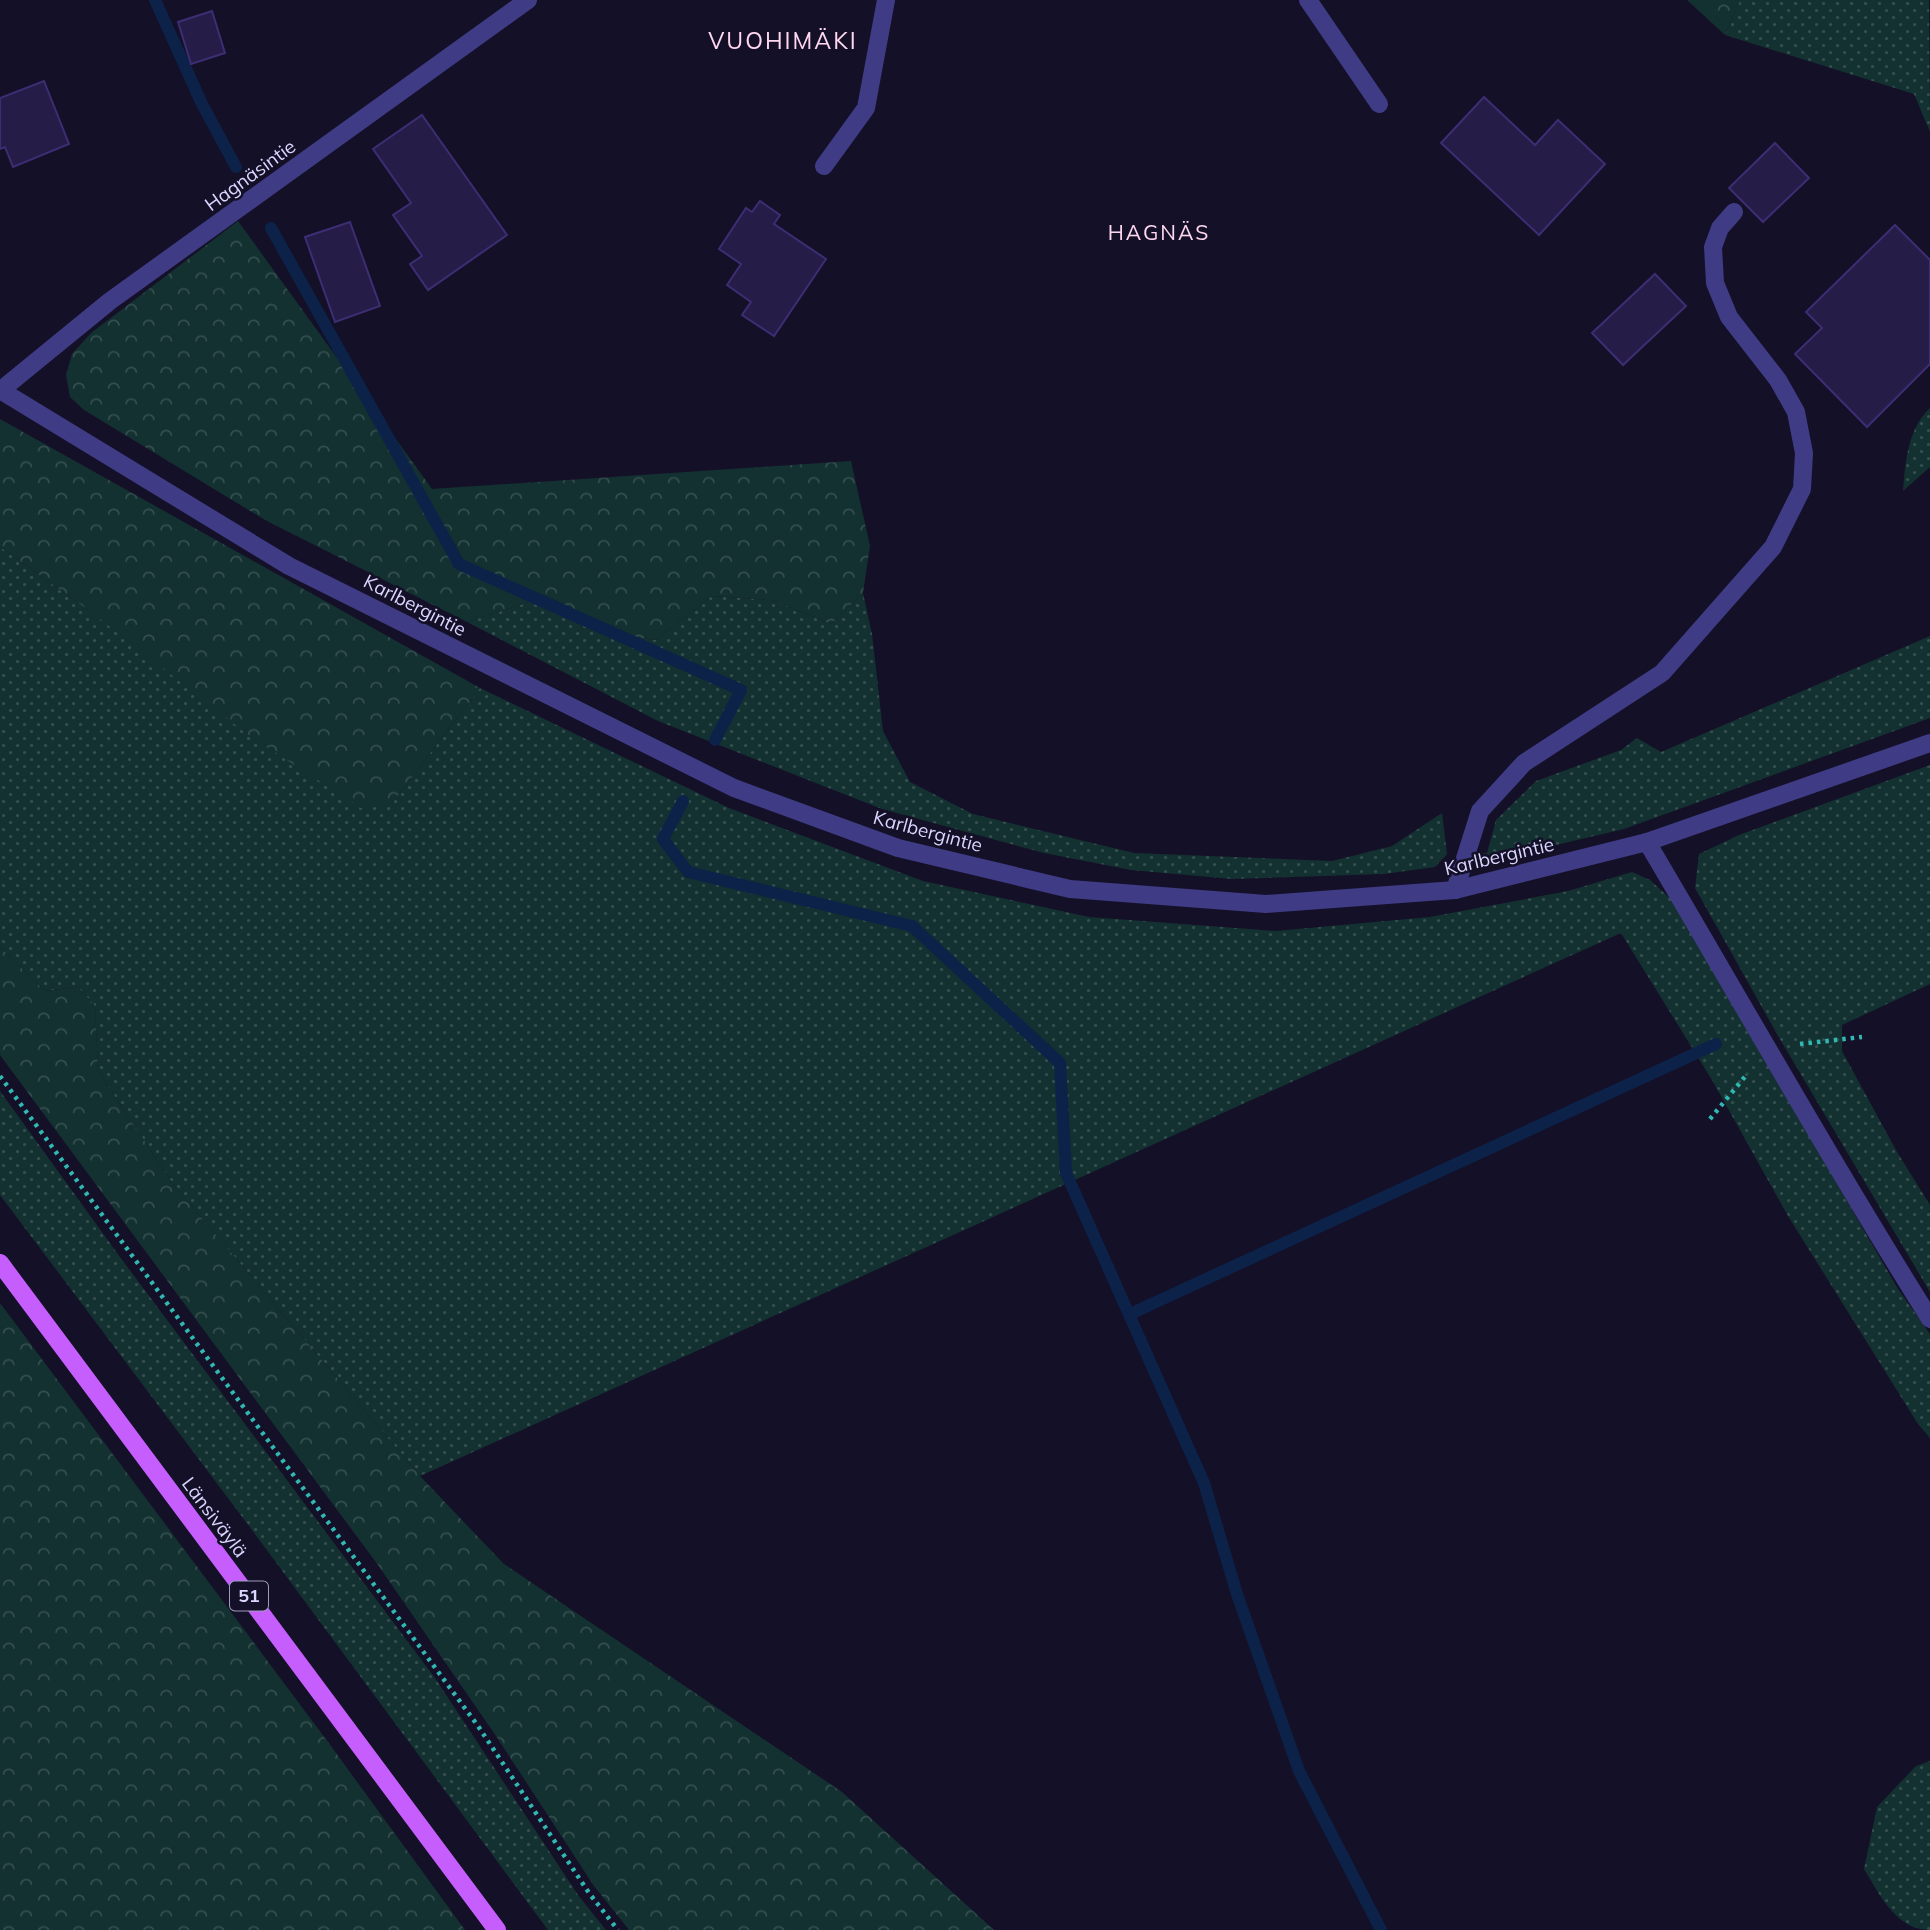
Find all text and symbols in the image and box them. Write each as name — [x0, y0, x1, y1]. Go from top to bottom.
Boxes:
district label: VUOHIMÄKI — [708, 26, 858, 55]
street label: Hagnäsintie — [200, 134, 300, 216]
district label: HAGNÄS — [1108, 219, 1210, 245]
street label: Karlbergintie — [360, 569, 470, 641]
street label: Karlbergintie — [871, 805, 985, 857]
street label: Karlbergintie — [1442, 832, 1556, 880]
street label: Länsiväylä — [177, 1472, 253, 1562]
road number: 51 — [230, 1582, 268, 1610]

